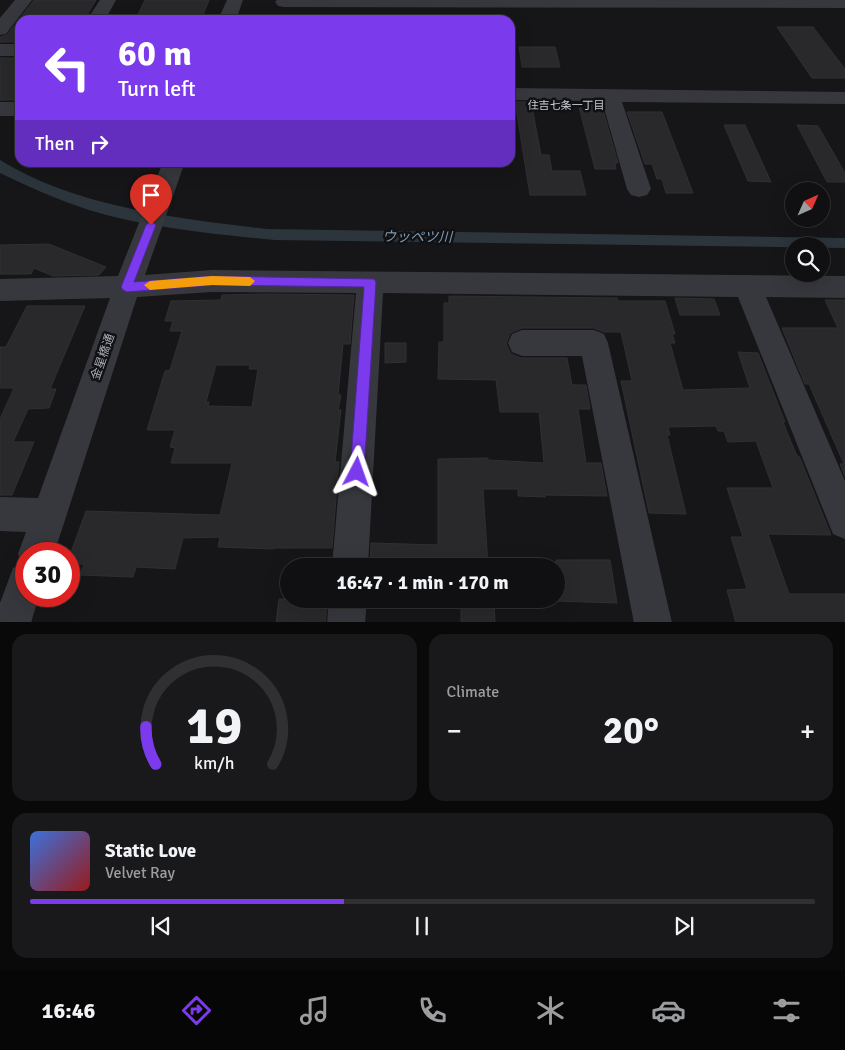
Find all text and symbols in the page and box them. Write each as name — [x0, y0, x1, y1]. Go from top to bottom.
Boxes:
text: 60 m — [118, 32, 192, 75]
icon: left — [35, 35, 100, 100]
text: Turn left — [118, 75, 196, 102]
district label: 住吉七条一丁目 — [528, 99, 605, 112]
icon: right — [85, 130, 113, 158]
text: Then — [35, 132, 75, 156]
pin — [130, 174, 172, 225]
icon: arrive — [137, 181, 165, 209]
north arrow — [785, 182, 830, 228]
map controls — [785, 182, 830, 282]
water label: ウッペツ川 — [382, 228, 454, 246]
button: search — [785, 237, 830, 282]
street label: 金星橋通 — [88, 332, 118, 382]
position arrow — [330, 445, 382, 497]
speed limit sign: 30 — [15, 542, 80, 607]
text: 16:47 · 1 min · 170 m — [336, 571, 509, 595]
text: Climate — [447, 682, 499, 702]
text: 19 — [186, 694, 242, 758]
text: 20° — [603, 707, 659, 754]
text: − — [447, 714, 462, 748]
text: + — [800, 714, 815, 748]
text: km/h — [194, 752, 234, 774]
text: Static Love — [105, 839, 196, 863]
text: Velvet Ray — [105, 863, 175, 883]
icon: previous — [147, 912, 175, 940]
icon: pause — [408, 912, 436, 940]
icon: next — [670, 912, 698, 940]
icon: directions — [179, 993, 214, 1028]
icon: music — [297, 993, 332, 1028]
icon: phone — [415, 993, 450, 1028]
icon: climate — [533, 993, 568, 1028]
icon: car — [651, 993, 686, 1028]
icon: filters — [769, 993, 804, 1028]
text: 16:46 — [42, 997, 96, 1024]

